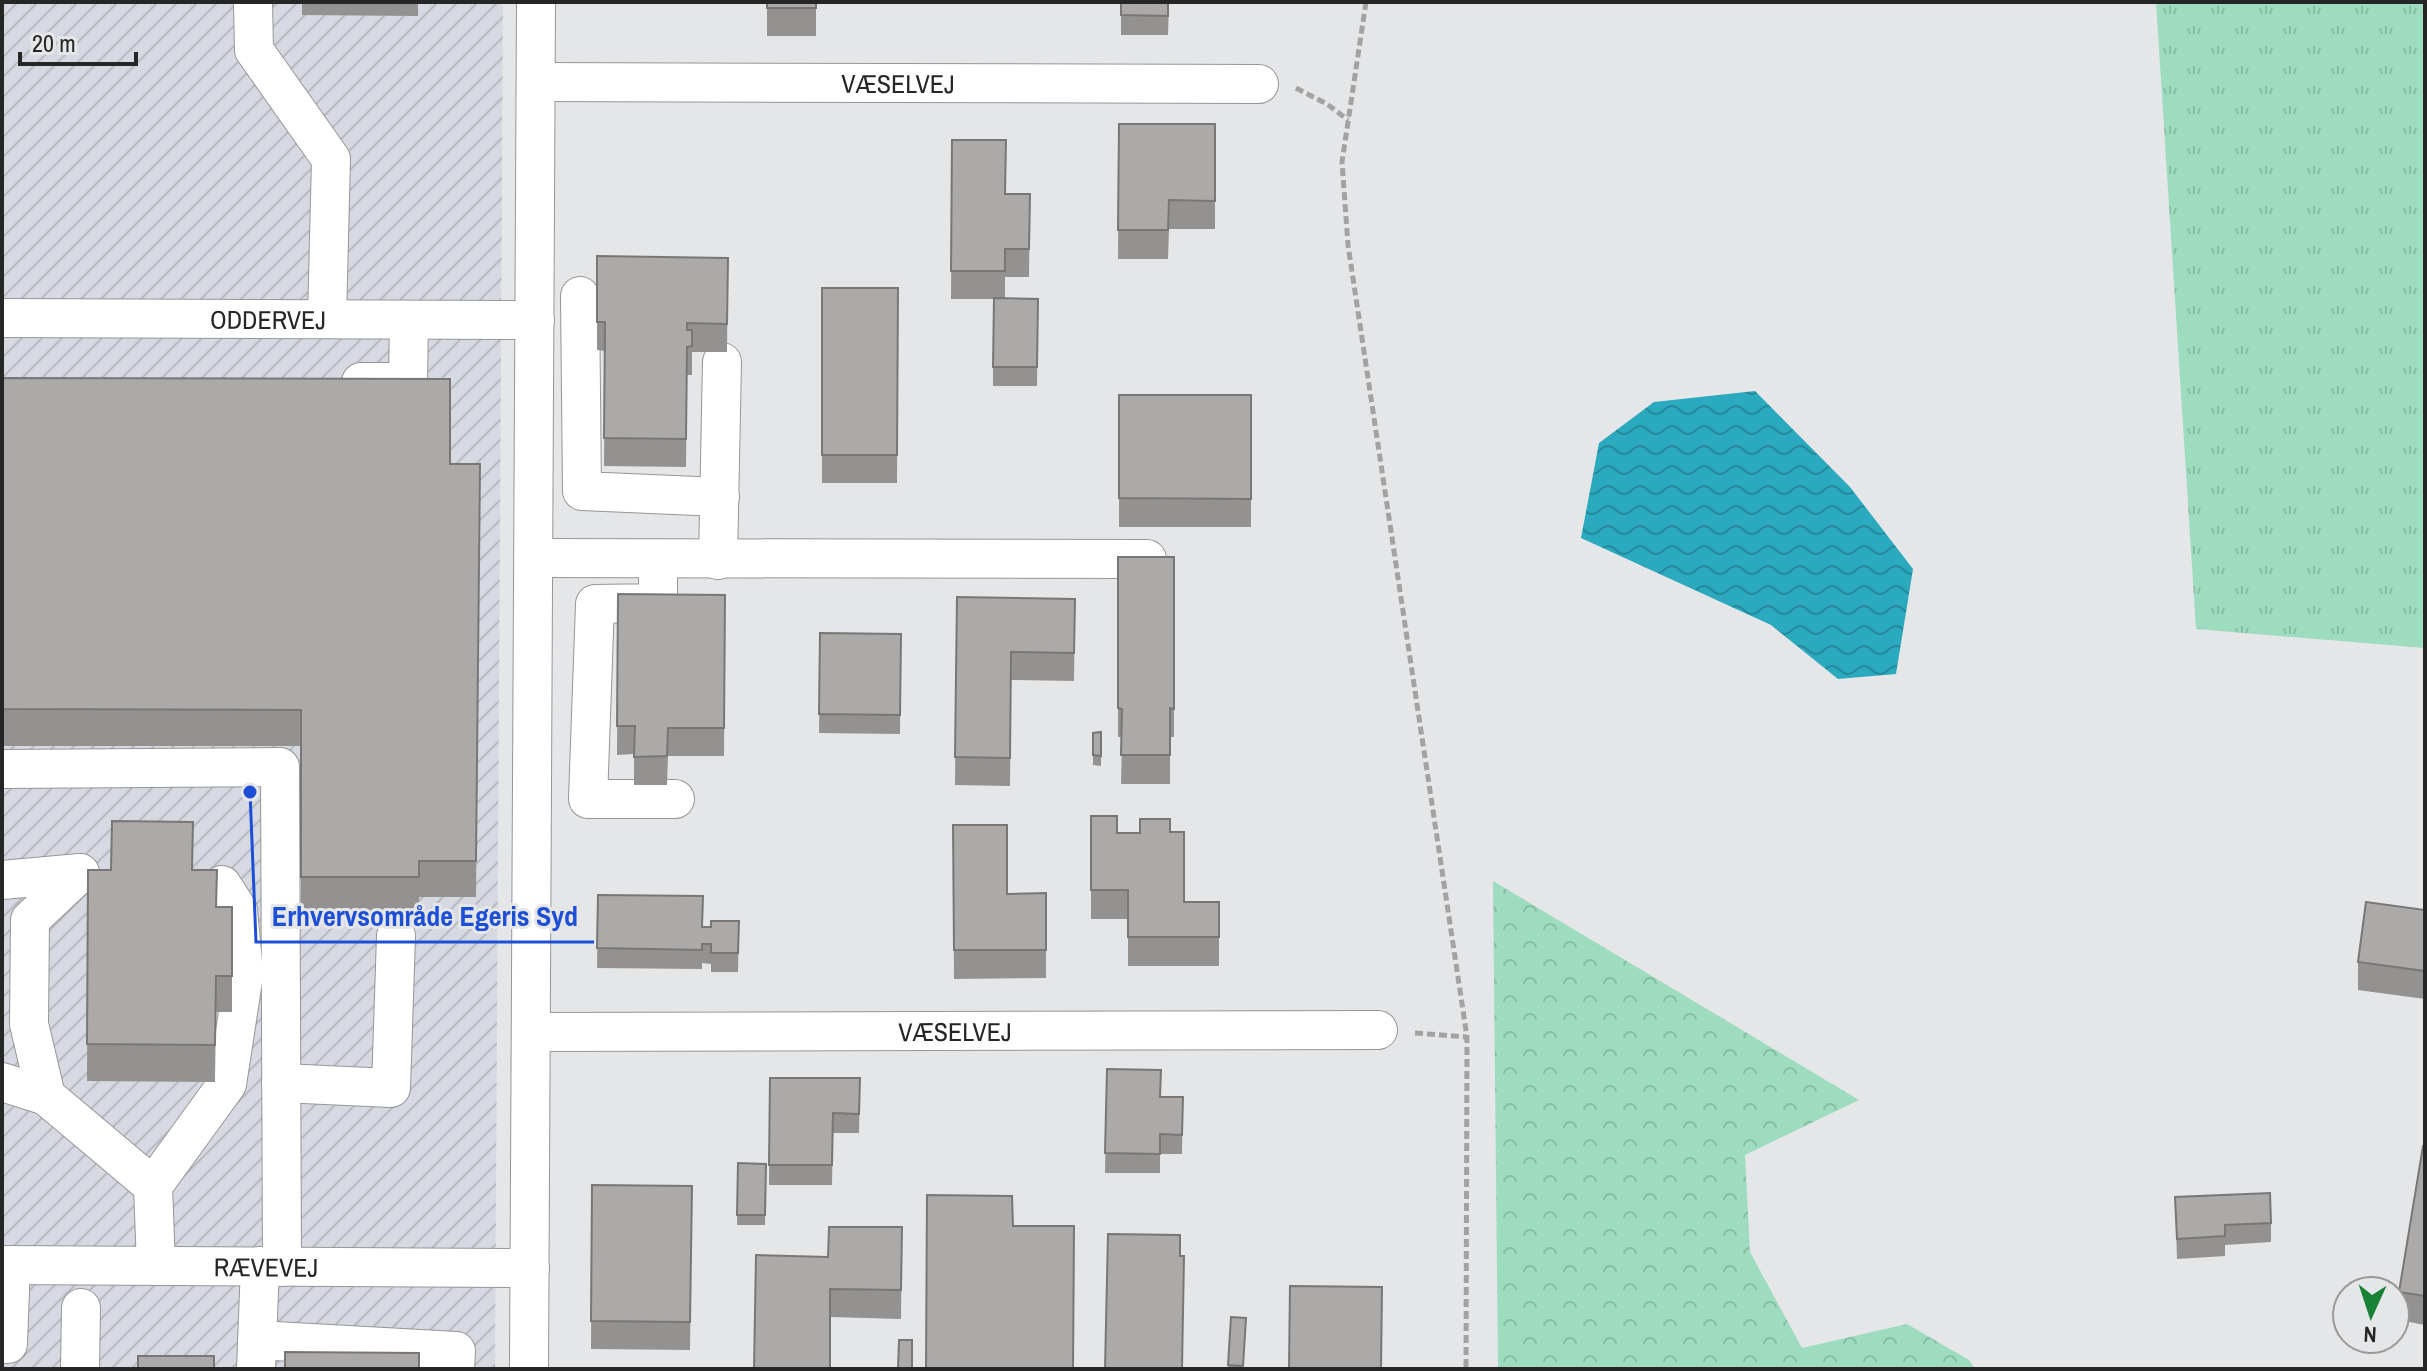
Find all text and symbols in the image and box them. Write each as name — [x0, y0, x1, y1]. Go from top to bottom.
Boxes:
scale bar — [20, 16, 136, 66]
text: 20 m — [32, 27, 76, 59]
street label: VÆSELVEJ — [841, 65, 955, 101]
street label: ODDERVEJ — [210, 301, 326, 337]
callout: Erhvervsområde Egeris Syd — [256, 890, 594, 942]
text: Erhvervsområde Egeris Syd — [272, 897, 578, 935]
street label: VÆSELVEJ — [898, 1013, 1012, 1049]
street label: RÆVEVEJ — [214, 1249, 318, 1284]
north arrow — [2331, 1275, 2411, 1355]
text: N — [2363, 1320, 2377, 1350]

